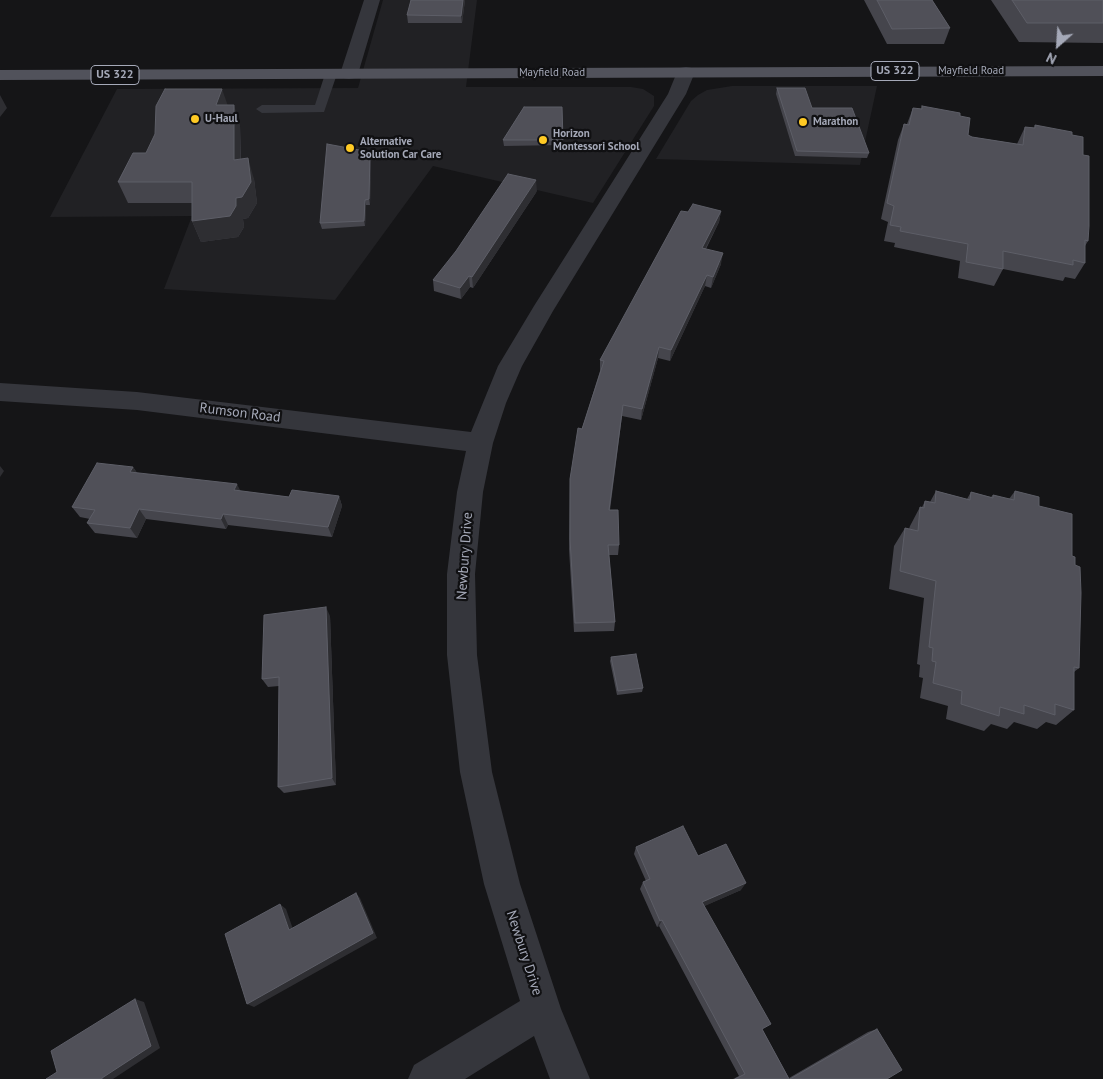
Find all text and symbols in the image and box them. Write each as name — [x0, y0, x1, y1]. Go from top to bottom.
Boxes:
north arrow — [1033, 20, 1083, 70]
text: N — [1043, 48, 1060, 69]
road number: US 322 — [871, 61, 919, 80]
street label: Mayfield Road — [938, 64, 1004, 78]
road number: US 322 — [91, 66, 139, 84]
street label: Mayfield Road — [519, 66, 585, 80]
place label: U-Haul — [205, 112, 238, 126]
marker: U-Haul — [189, 113, 201, 125]
place label: Marathon — [813, 115, 858, 129]
marker: Marathon — [797, 116, 809, 128]
place label: Horizon Montessori School — [553, 127, 640, 153]
marker: Horizon Montessori School — [537, 134, 549, 146]
place label: Alternative Solution Car Care — [360, 135, 441, 161]
marker: Alternative Solution Car Care — [344, 142, 356, 154]
street label: Rumson Road — [199, 400, 281, 426]
street label: Newbury Drive — [454, 511, 476, 601]
street label: Newbury Drive — [502, 908, 546, 998]

